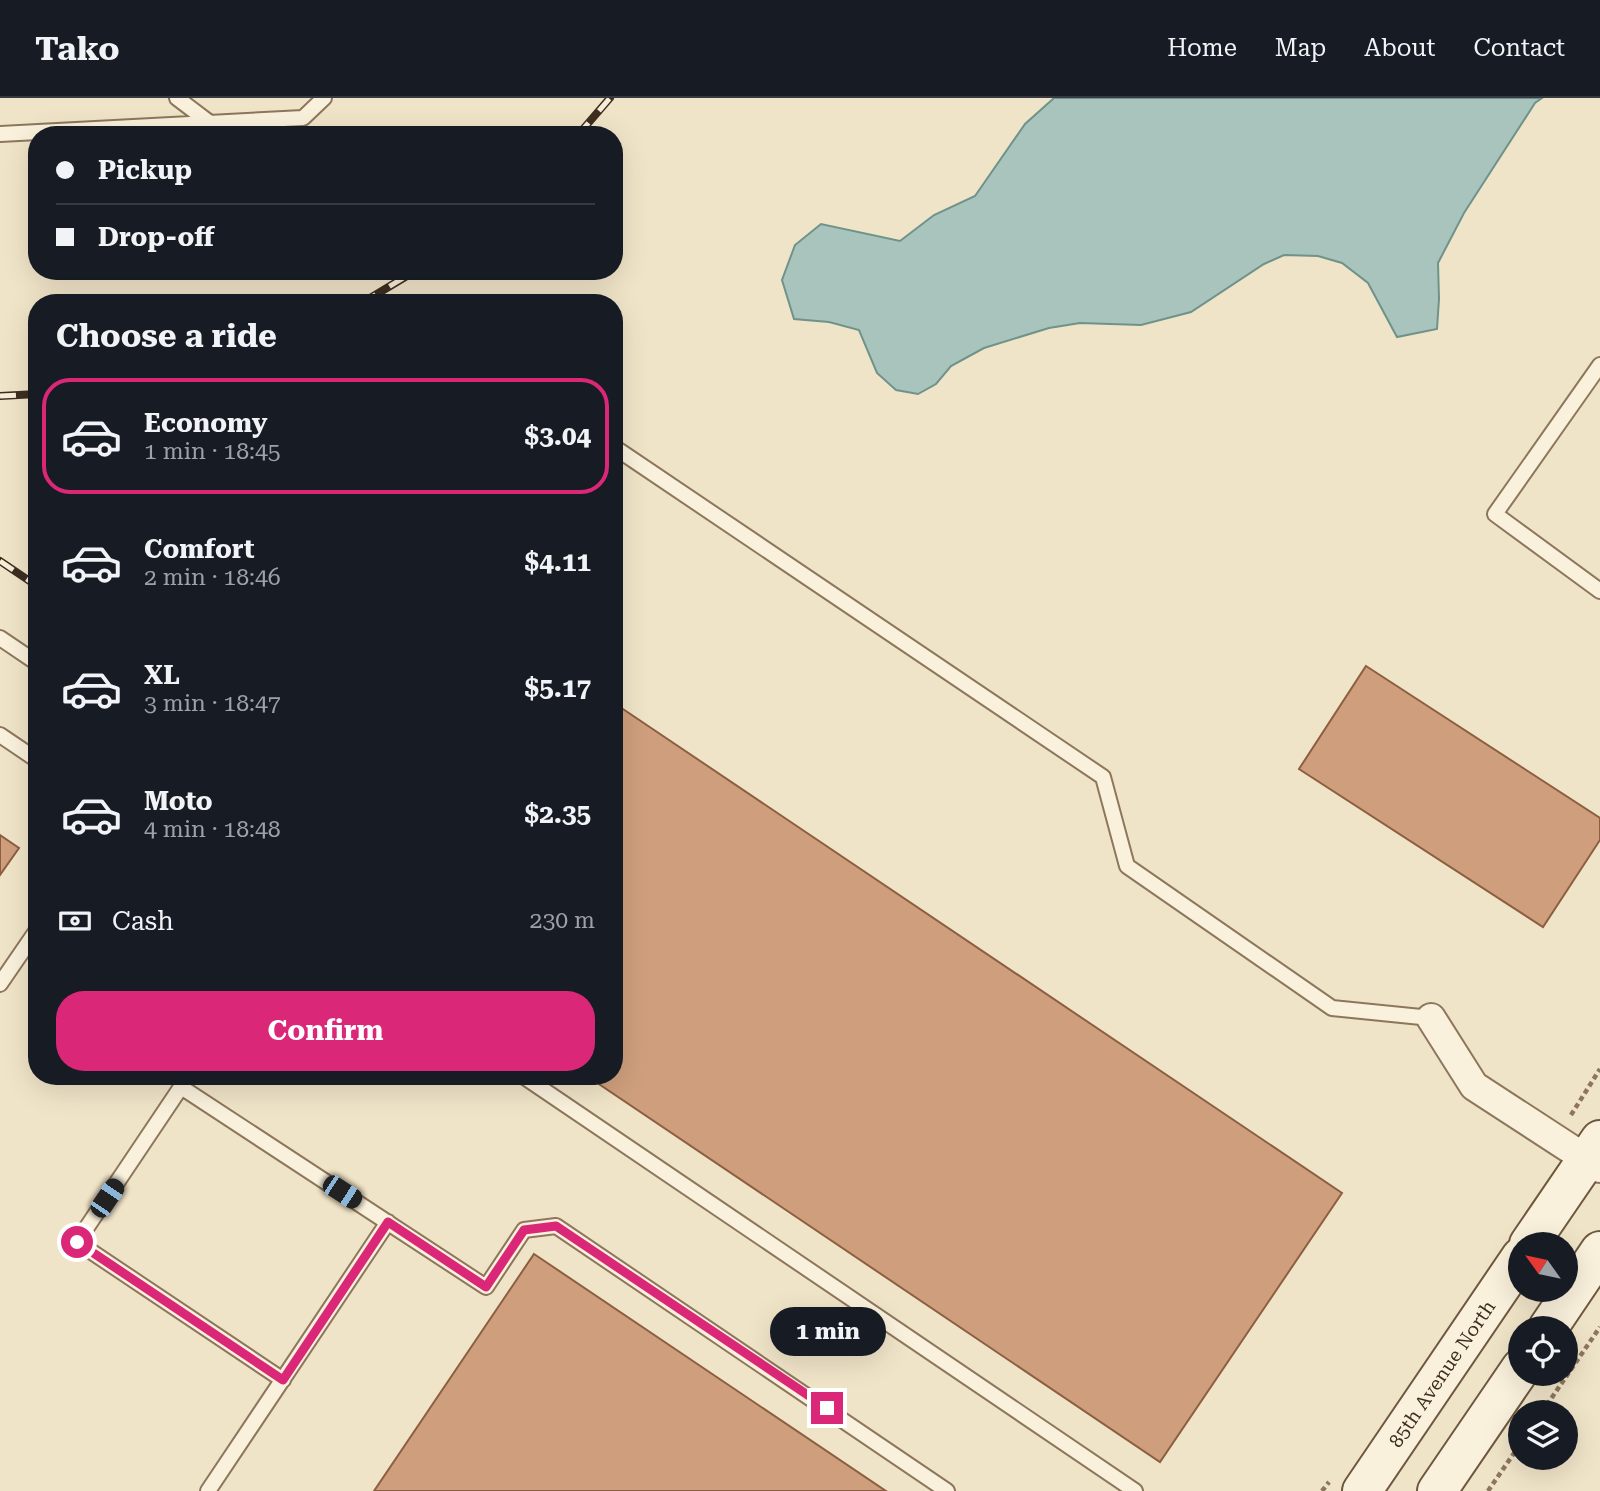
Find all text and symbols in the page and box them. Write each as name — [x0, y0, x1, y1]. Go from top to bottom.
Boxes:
text: Tako — [35, 29, 120, 68]
text: Home — [1167, 34, 1237, 62]
text: Map — [1275, 34, 1326, 62]
text: About — [1364, 34, 1435, 62]
text: Contact — [1473, 34, 1565, 62]
text: Pickup — [98, 155, 192, 185]
text: Drop-off — [98, 222, 214, 252]
text: Choose a ride — [56, 317, 277, 355]
icon: car — [60, 405, 123, 468]
text: Economy — [144, 408, 267, 438]
text: $3.04 — [525, 421, 591, 451]
text: 1 min · 18:45 — [144, 438, 281, 465]
icon: car — [60, 531, 123, 594]
text: Comfort — [144, 534, 254, 564]
text: $4.11 — [525, 547, 591, 577]
text: 2 min · 18:46 — [144, 564, 281, 591]
icon: car — [60, 657, 123, 720]
text: XL — [144, 660, 180, 690]
text: $5.17 — [525, 673, 591, 703]
text: 3 min · 18:47 — [144, 690, 281, 717]
icon: car — [60, 783, 123, 846]
text: Moto — [144, 786, 213, 816]
text: $2.35 — [525, 799, 591, 829]
text: 4 min · 18:48 — [144, 816, 281, 843]
icon: cash — [56, 902, 94, 940]
text: Cash — [112, 906, 174, 936]
text: 230 m — [530, 907, 595, 934]
button: Confirm — [56, 991, 595, 1071]
car — [319, 1172, 366, 1212]
car — [87, 1175, 128, 1221]
route start — [61, 1226, 93, 1258]
north arrow — [1508, 1232, 1578, 1302]
map controls — [1508, 1232, 1578, 1470]
street label: 85th Avenue North — [1384, 1296, 1500, 1452]
callout: 1 min — [769, 1306, 885, 1356]
button: locate — [1508, 1316, 1578, 1386]
text: 1 min — [796, 1318, 860, 1345]
route end — [811, 1392, 843, 1424]
button: layers — [1508, 1400, 1578, 1470]

